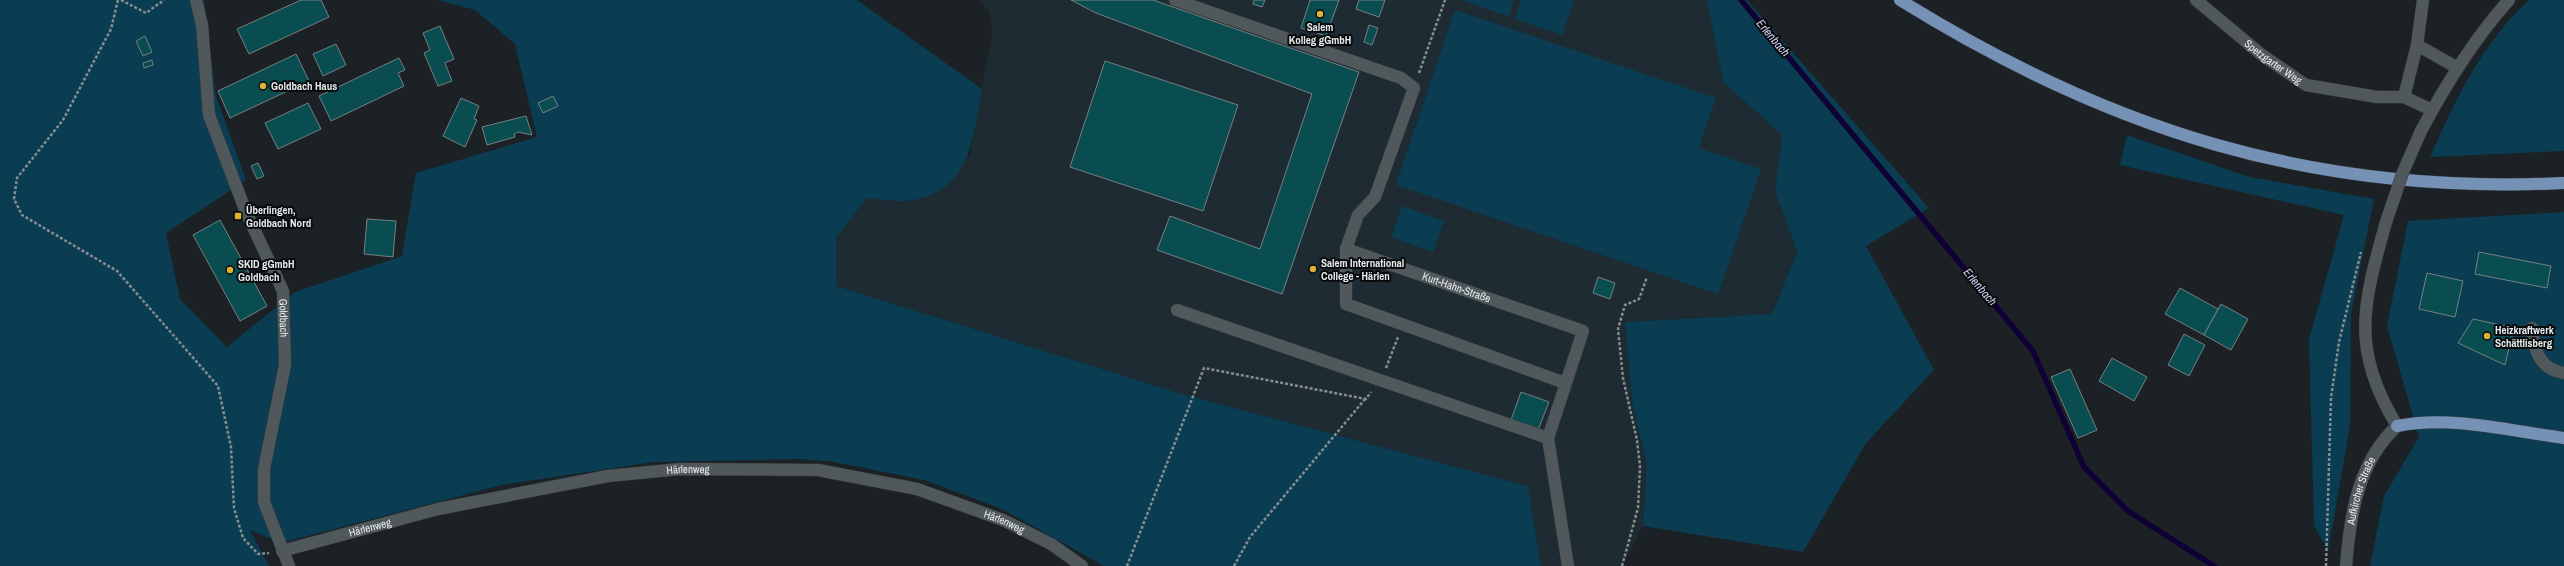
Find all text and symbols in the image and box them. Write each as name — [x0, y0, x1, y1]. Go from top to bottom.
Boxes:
marker: Salem Kolleg gGmbH — [1315, 9, 1325, 19]
water label: Erlenbach — [1753, 16, 1793, 60]
place label: Salem Kolleg gGmbH — [1289, 20, 1351, 47]
street label: Spetzgarter Weg — [2242, 36, 2305, 87]
place label: Goldbach Haus — [271, 79, 337, 93]
marker: Goldbach Haus — [258, 81, 268, 91]
place label: Überlingen, Goldbach Nord — [246, 203, 311, 230]
marker: Überlingen, Goldbach Nord — [233, 211, 243, 221]
place label: Salem International College - Härlen — [1321, 256, 1404, 283]
place label: SKID gGmbH Goldbach — [238, 257, 295, 284]
marker: Salem International College - Härlen — [1308, 264, 1318, 274]
marker: SKID gGmbH Goldbach — [225, 265, 235, 275]
water label: Erlenbach — [1960, 265, 2000, 309]
street label: Kurt-Hahn-Straße — [1421, 269, 1493, 306]
street label: Goldbach — [276, 298, 291, 337]
place label: Heizkraftwerk Schättlisberg — [2495, 323, 2555, 350]
marker: Heizkraftwerk Schättlisberg — [2482, 331, 2492, 341]
street label: Aufkircher Straße — [2344, 454, 2378, 527]
street label: Härlenweg — [666, 462, 710, 477]
street label: Härlenweg — [982, 507, 1027, 537]
street label: Härlenweg — [347, 515, 393, 540]

